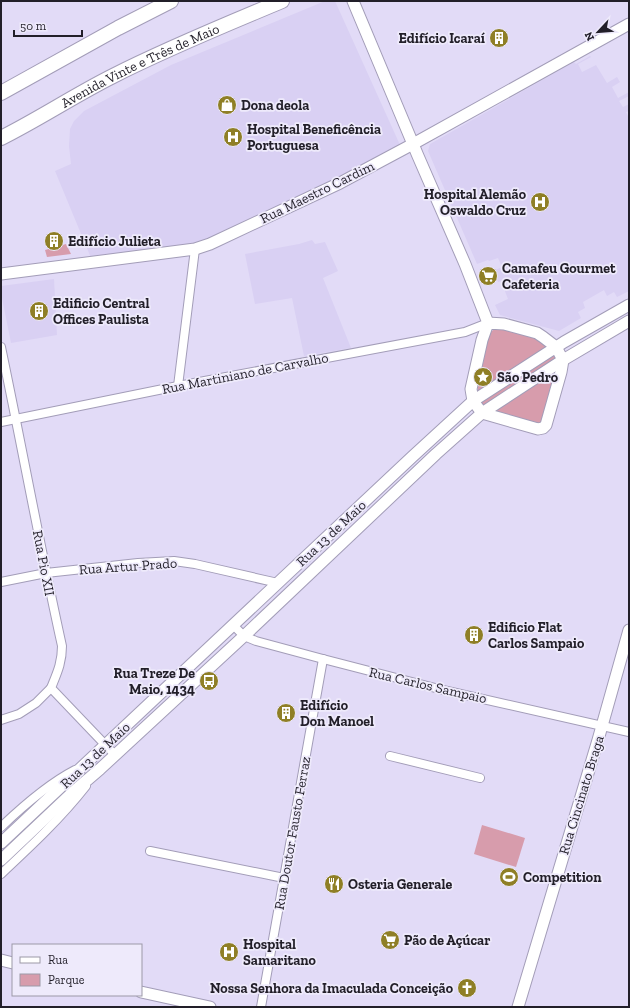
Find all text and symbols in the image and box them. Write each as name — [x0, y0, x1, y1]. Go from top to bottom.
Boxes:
scale bar — [14, 12, 82, 38]
north arrow — [578, 12, 618, 52]
text: 50 m — [20, 19, 47, 33]
street label: Avenida Vinte e Três de Maio — [58, 20, 222, 112]
building icon: Edifício Icaraí — [488, 27, 510, 49]
text: N — [582, 29, 597, 43]
place label: Edifício Icaraí — [399, 30, 486, 47]
shop icon: Dona deola — [216, 94, 238, 116]
place label: Dona deola — [241, 97, 309, 114]
place label: Hospital Beneficência Portuguesa — [247, 121, 381, 154]
hospital icon: Hospital Beneficência Portuguesa — [222, 126, 244, 148]
street label: Rua Maestro Cardim — [257, 157, 377, 227]
place label: Hospital Alemão Oswaldo Cruz — [424, 186, 527, 219]
hospital icon: Hospital Alemão Oswaldo Cruz — [529, 191, 551, 213]
building icon: Edifício Julieta — [43, 230, 65, 252]
place label: Edifício Julieta — [68, 233, 161, 250]
place label: Camafeu Gourmet Cafeteria — [502, 260, 616, 293]
supermarket icon: Camafeu Gourmet Cafeteria — [477, 265, 499, 287]
place label: Edificio Central Offices Paulista — [53, 295, 149, 328]
building icon: Edificio Central Offices Paulista — [28, 300, 50, 322]
street label: Rua Martiniano de Carvalho — [160, 349, 330, 398]
place icon: São Pedro — [472, 366, 494, 388]
place label: São Pedro — [497, 369, 559, 386]
street label: Rua 13 de Maio — [293, 497, 370, 570]
street label: Rua Pio XII — [29, 529, 58, 597]
street label: Rua Artur Prado — [78, 555, 178, 578]
place label: Edificio Flat Carlos Sampaio — [488, 619, 585, 652]
building icon: Edificio Flat Carlos Sampaio — [463, 624, 485, 646]
street label: Rua Carlos Sampaio — [367, 664, 488, 707]
place label: Rua Treze De Maio, 1434 — [114, 665, 195, 698]
bus stop icon: Rua Treze De Maio, 1434 — [198, 670, 220, 692]
place label: Edifício Don Manoel — [300, 697, 374, 730]
building icon: Edifício Don Manoel — [275, 702, 297, 724]
street label: Rua 13 de Maio — [57, 719, 134, 792]
street label: Rua Cincinato Braga — [555, 733, 608, 857]
street label: Rua Doutor Fausto Ferraz — [271, 754, 314, 911]
sports icon: Competition — [498, 866, 520, 888]
place label: Competition — [523, 869, 602, 886]
restaurant icon: Osteria Generale — [323, 873, 345, 895]
place label: Osteria Generale — [348, 876, 452, 893]
supermarket icon: Pão de Açúcar — [379, 929, 401, 951]
place label: Pão de Açúcar — [404, 932, 490, 949]
place label: Hospital Samaritano — [243, 936, 317, 969]
hospital icon: Hospital Samaritano — [218, 941, 240, 963]
legend — [12, 944, 142, 996]
text: Rua — [48, 953, 68, 967]
text: Parque — [48, 973, 85, 987]
church icon: Nossa Senhora da Imaculada Conceição — [456, 977, 478, 999]
place label: Nossa Senhora da Imaculada Conceição — [210, 980, 454, 997]

